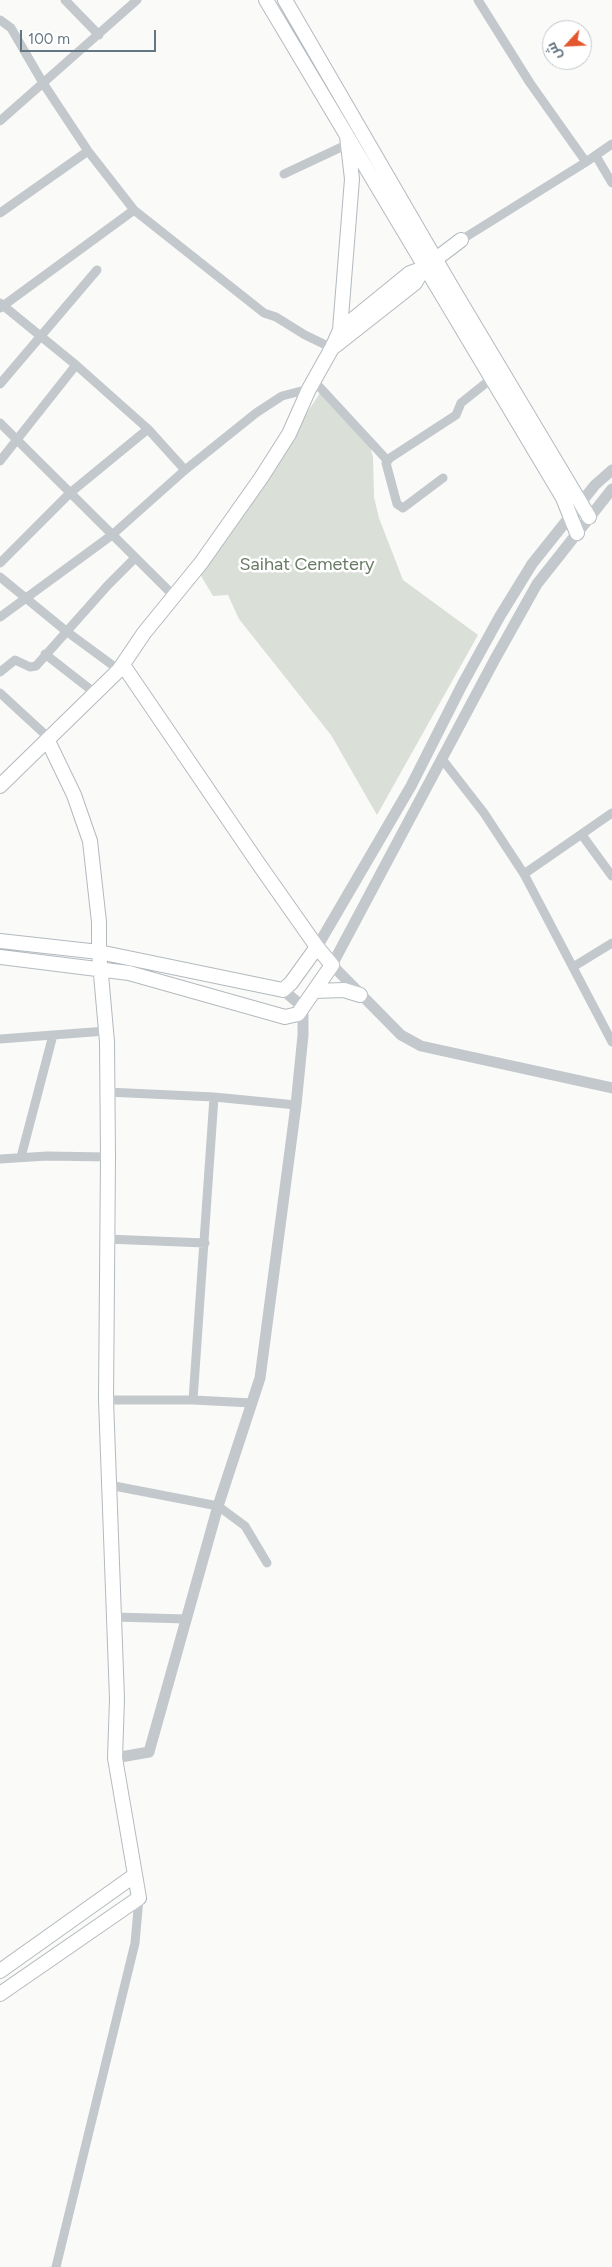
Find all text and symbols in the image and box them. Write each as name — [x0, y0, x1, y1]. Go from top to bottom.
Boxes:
scale bar — [22, 20, 159, 52]
north arrow — [542, 20, 592, 70]
text: 100 m — [28, 30, 70, 48]
text: ش — [542, 39, 565, 63]
park label: Saihat Cemetery — [240, 554, 374, 576]

